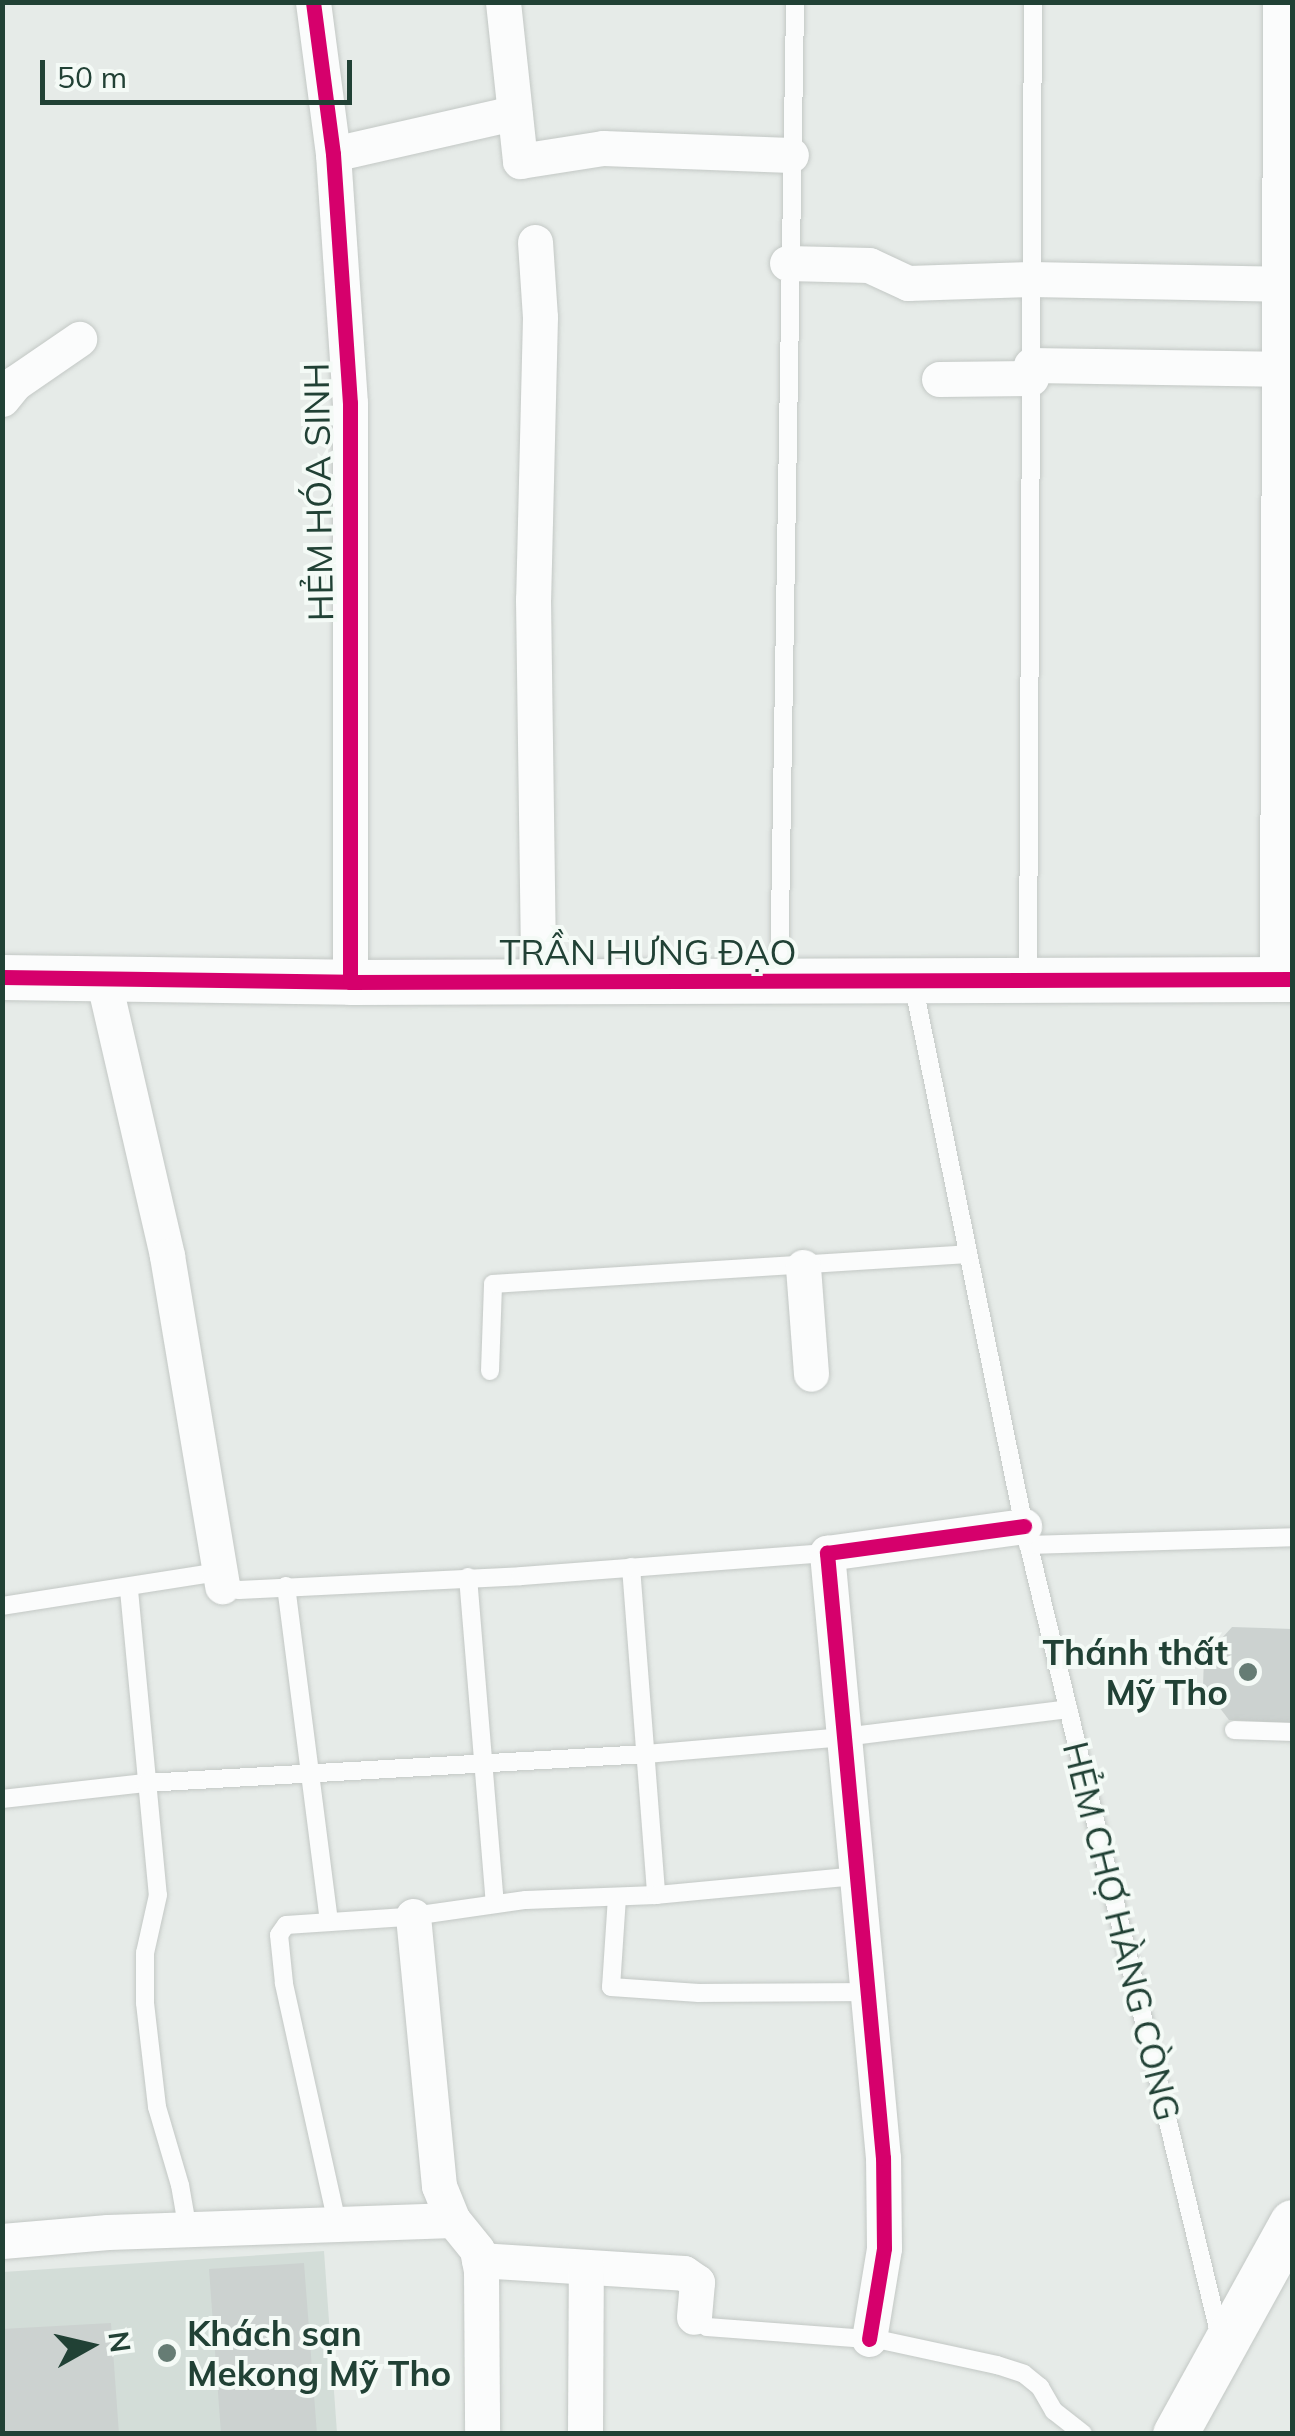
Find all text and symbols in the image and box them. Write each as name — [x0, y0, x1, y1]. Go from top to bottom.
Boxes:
scale bar — [45, 40, 358, 102]
text: 50 m — [57, 58, 127, 96]
street label: HẺM HÓA SINH — [295, 362, 341, 622]
street label: TRẦN HƯNG ĐẠO — [499, 931, 797, 973]
place label: Thánh thất Mỹ Tho — [1042, 1631, 1228, 1713]
marker: Thánh thất Mỹ Tho — [1237, 1661, 1259, 1683]
street label: HẺM CHỢ HÀNG CÒNG — [1055, 1737, 1189, 2125]
north arrow — [40, 2296, 140, 2396]
place label: Khách sạn Mekong Mỹ Tho — [187, 2312, 451, 2394]
text: N — [101, 2329, 139, 2355]
marker: Khách sạn Mekong Mỹ Tho — [156, 2342, 178, 2364]

